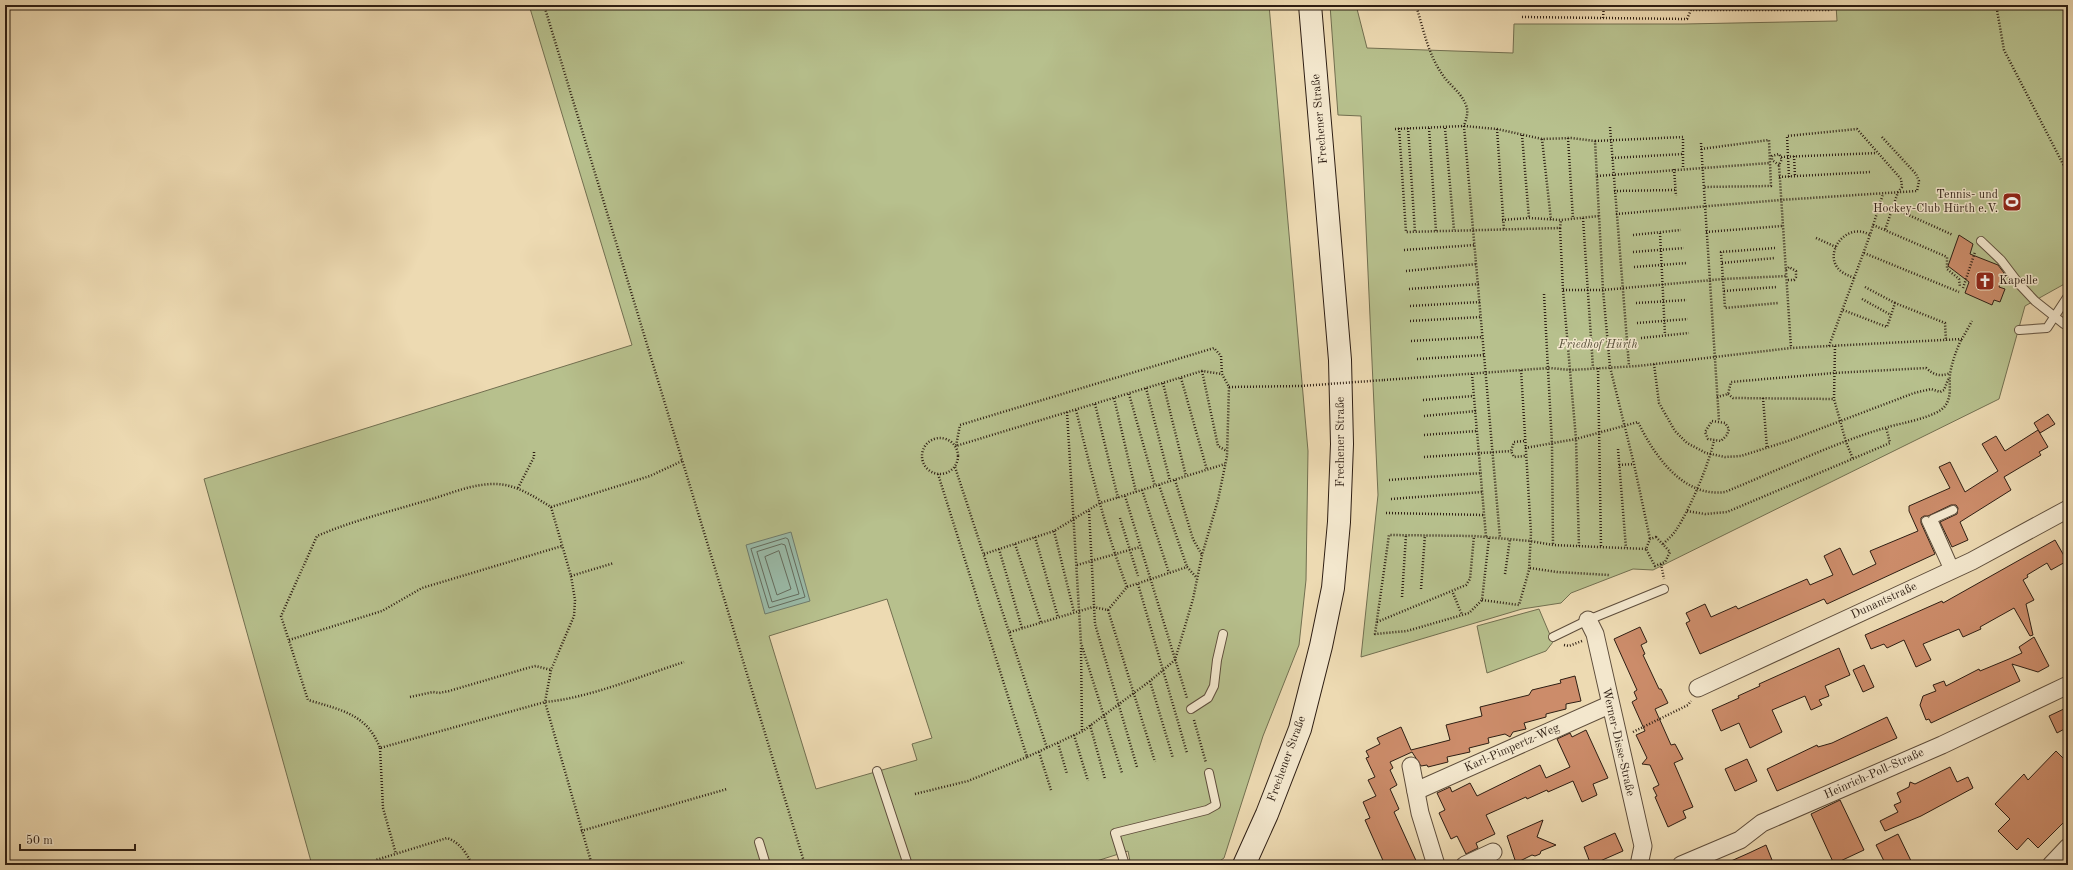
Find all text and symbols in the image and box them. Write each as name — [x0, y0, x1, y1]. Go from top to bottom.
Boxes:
street label: Frechener Straße — [1310, 73, 1330, 165]
place label: Tennis- und Hockey-Club Hürth e.V. — [1873, 189, 1998, 215]
sports icon: Tennis- und Hockey-Club Hürth e.V. — [2001, 191, 2023, 213]
church icon: Kapelle — [1974, 270, 1996, 292]
place label: Kapelle — [1999, 275, 2038, 287]
park label: Friedhof Hürth — [1557, 338, 1638, 351]
street label: Frechener Straße — [1335, 396, 1347, 487]
street label: Dunantstraße — [1849, 580, 1919, 621]
street label: Werner-Disse-Straße — [1600, 687, 1636, 798]
street label: Frechener Straße — [1266, 714, 1308, 804]
street label: Karl-Pimpertz-Weg — [1463, 721, 1562, 774]
street label: Heinrich-Poll-Straße — [1822, 746, 1926, 801]
scale bar — [20, 826, 135, 852]
text: 50 m — [26, 834, 53, 847]

